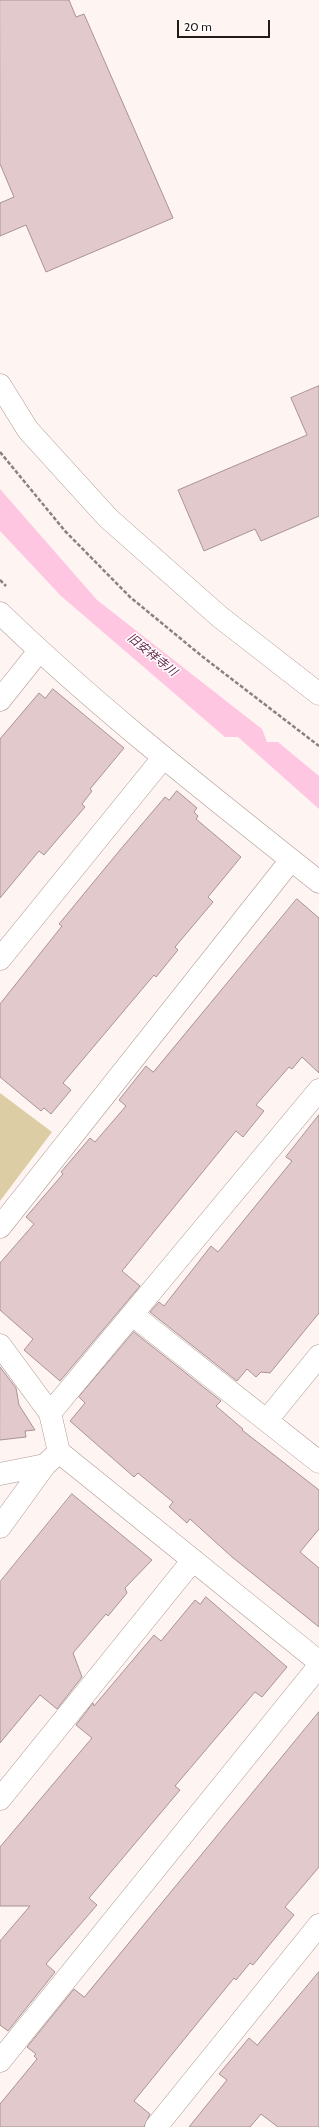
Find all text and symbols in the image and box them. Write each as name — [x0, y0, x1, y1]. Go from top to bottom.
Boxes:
scale bar — [179, 12, 272, 38]
text: 20 m — [184, 19, 212, 34]
water label: 旧安祥寺川 — [124, 631, 180, 679]

